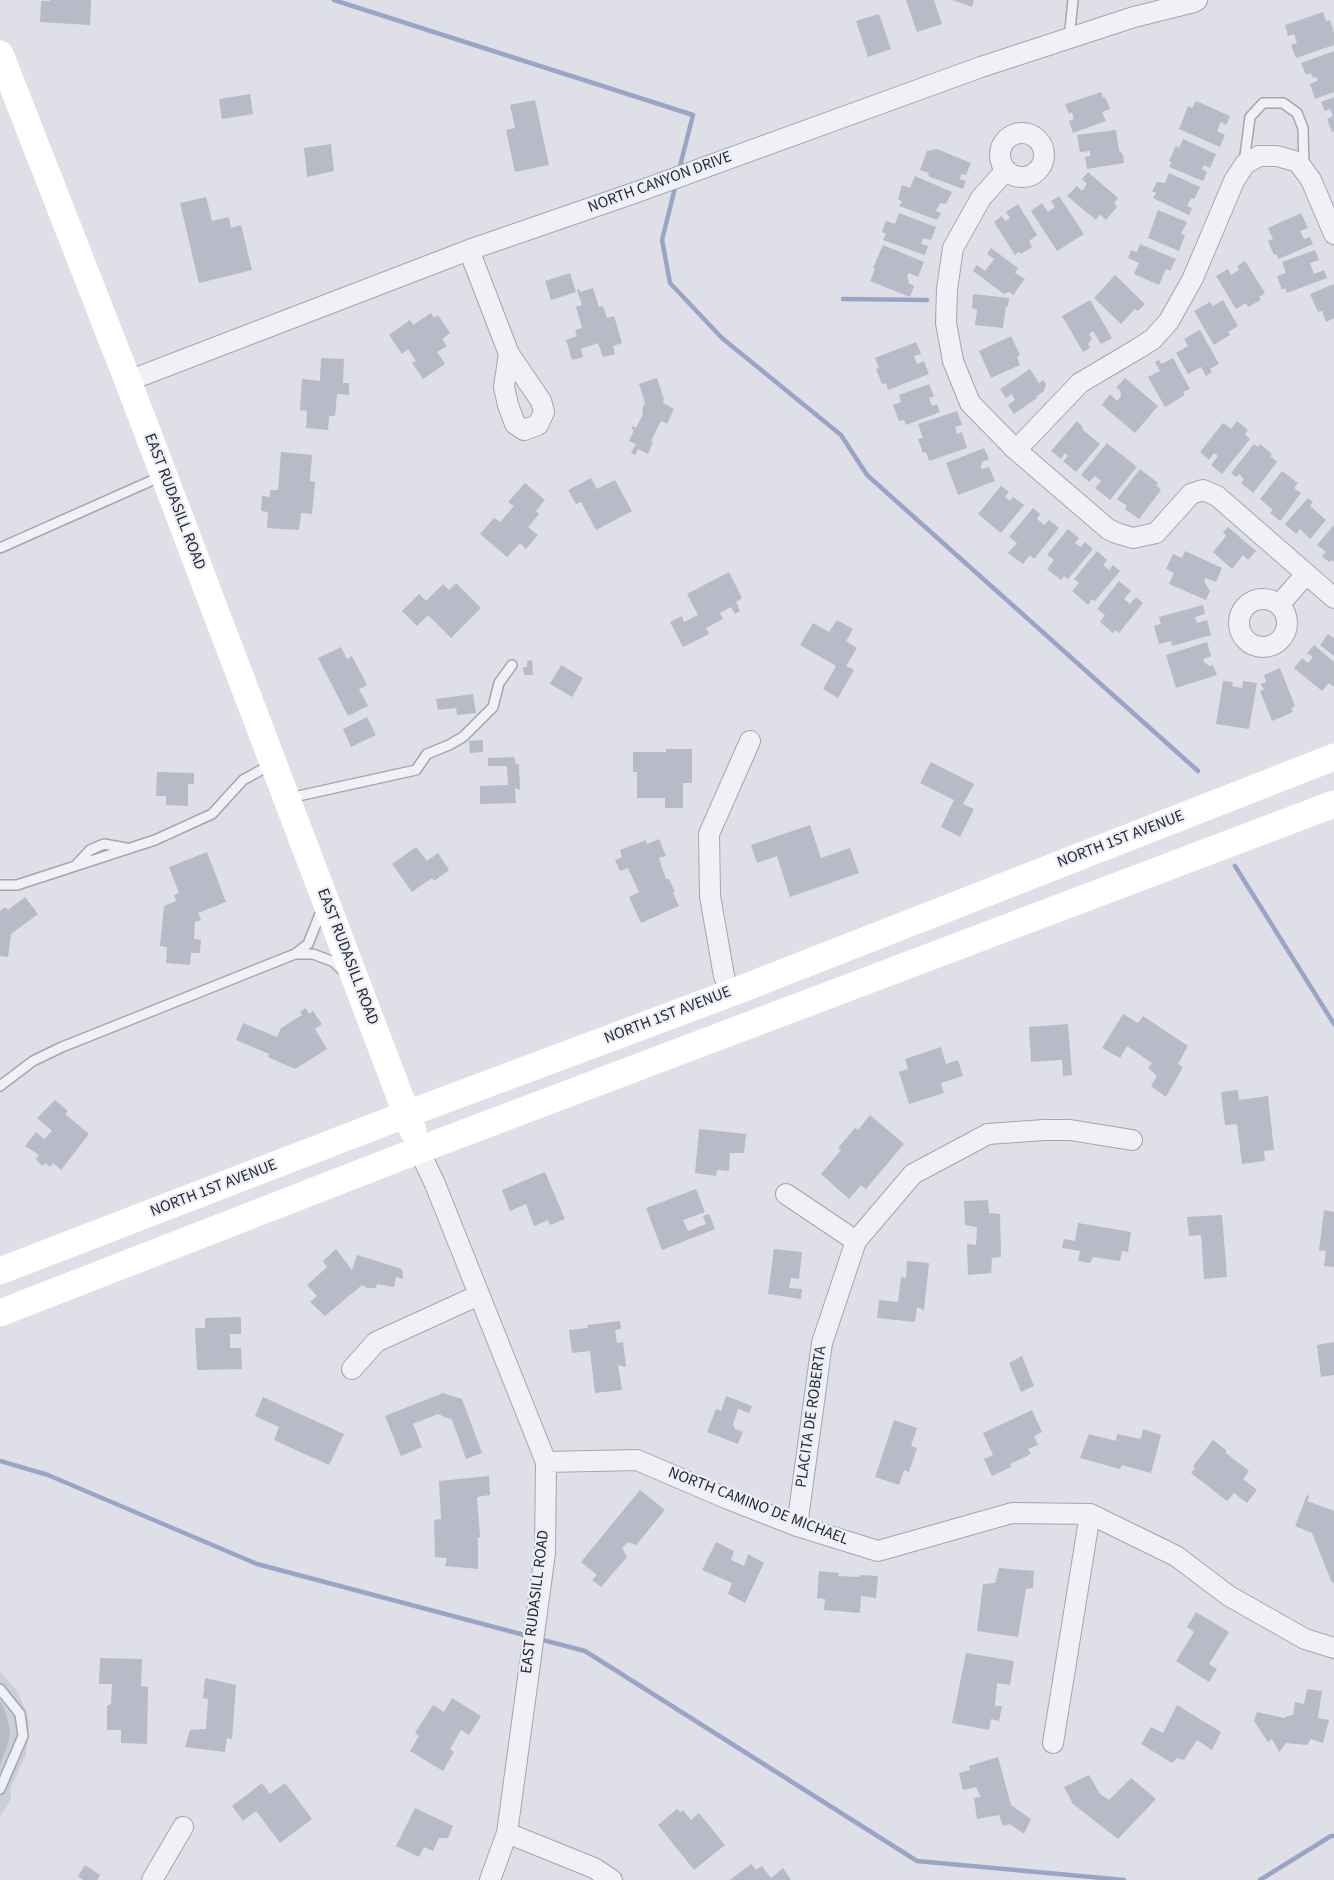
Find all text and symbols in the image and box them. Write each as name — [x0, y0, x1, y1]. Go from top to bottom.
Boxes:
street label: NORTH CANYON DRIVE — [585, 148, 735, 218]
street label: EAST RUDASILL ROAD — [139, 431, 209, 573]
street label: NORTH 1ST AVENUE — [1055, 807, 1187, 873]
street label: EAST RUDASILL ROAD — [312, 886, 382, 1028]
street label: NORTH 1ST AVENUE — [602, 983, 734, 1049]
street label: NORTH 1ST AVENUE — [148, 1156, 280, 1222]
street label: PLACITA DE ROBERTA — [793, 1345, 831, 1489]
street label: NORTH CAMINO DE MICHAEL — [665, 1464, 851, 1550]
street label: EAST RUDASILL ROAD — [518, 1529, 554, 1675]

